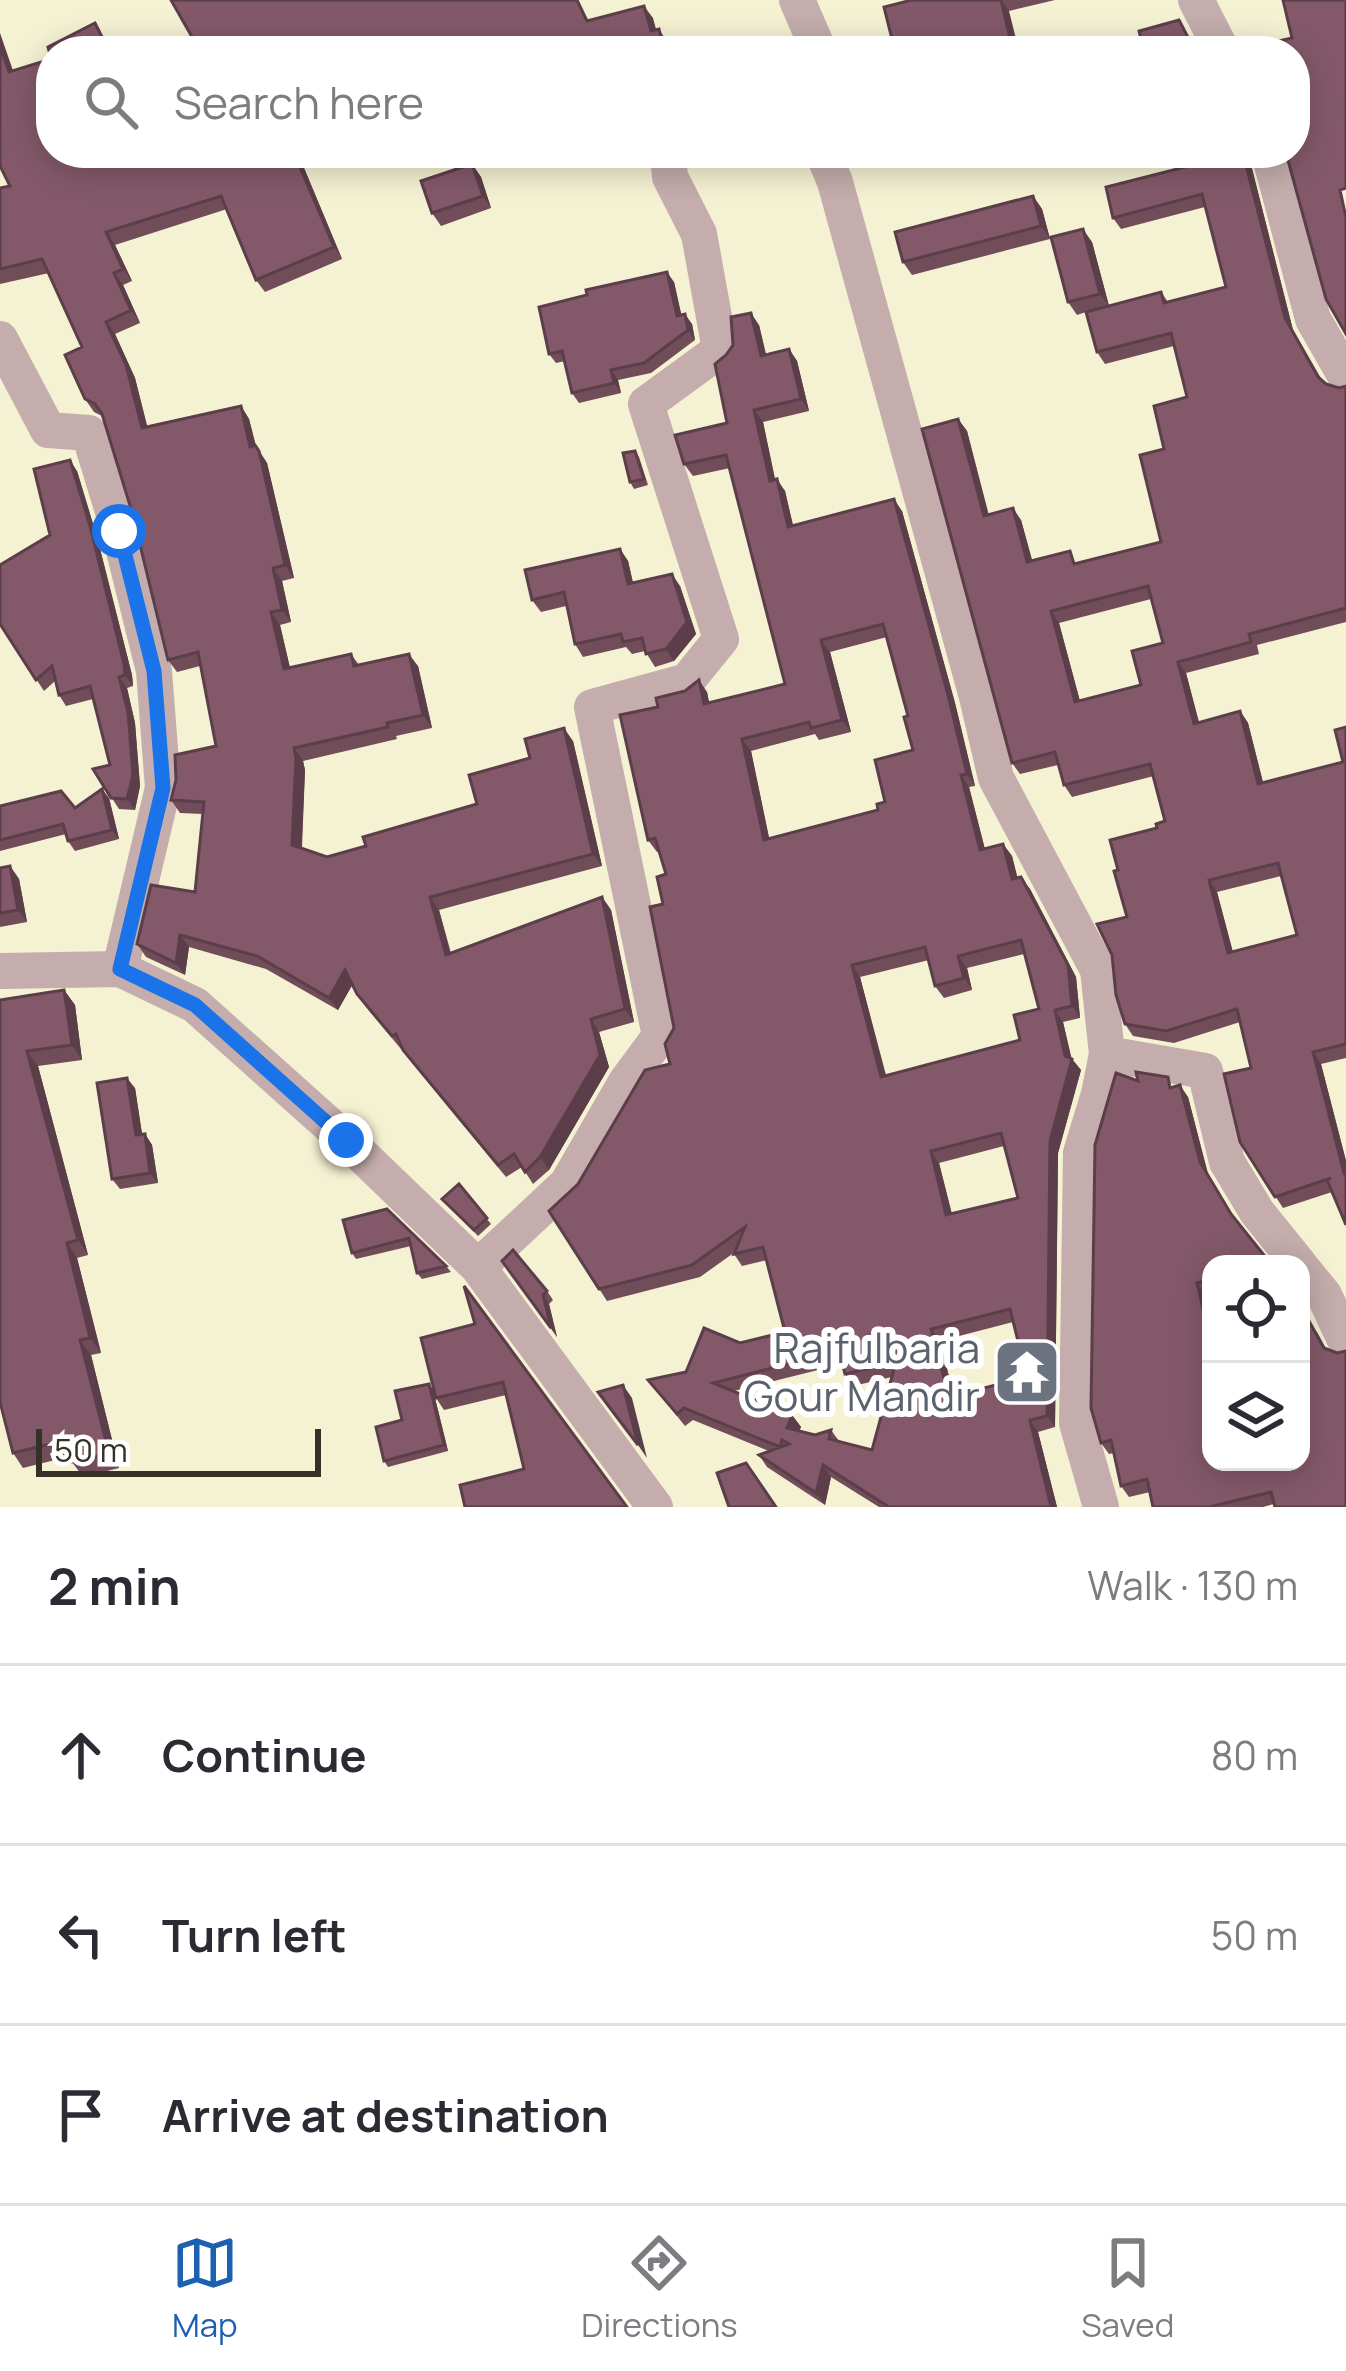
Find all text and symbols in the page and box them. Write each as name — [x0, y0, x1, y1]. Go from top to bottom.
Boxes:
search box — [36, 36, 1310, 168]
icon: search — [78, 69, 144, 135]
text: Search here — [174, 71, 424, 133]
route start — [92, 504, 146, 558]
route end — [319, 1113, 373, 1167]
map controls — [1202, 1255, 1310, 1471]
button: locate — [1202, 1255, 1310, 1363]
place label: Rajfulbaria Gour Mandir — [744, 1318, 980, 1424]
temple icon: Rajfulbaria Gour Mandir — [992, 1337, 1062, 1407]
button: layers — [1202, 1363, 1310, 1471]
scale bar — [36, 1423, 321, 1476]
text: 50 m — [54, 1427, 128, 1472]
text: 2 min — [48, 1551, 181, 1620]
text: Walk · 130 m — [1087, 1558, 1298, 1612]
icon: ahead — [48, 1722, 114, 1788]
text: Continue — [162, 1724, 367, 1786]
text: 80 m — [1211, 1728, 1298, 1782]
icon: left — [48, 1902, 114, 1968]
text: Turn left — [162, 1904, 347, 1966]
text: 50 m — [1211, 1908, 1298, 1962]
icon: arrive — [48, 2082, 114, 2148]
text: Arrive at destination — [162, 2084, 609, 2146]
tab: Map — [172, 2230, 238, 2347]
tab: Directions — [581, 2230, 738, 2347]
tab: Saved — [1081, 2230, 1174, 2347]

